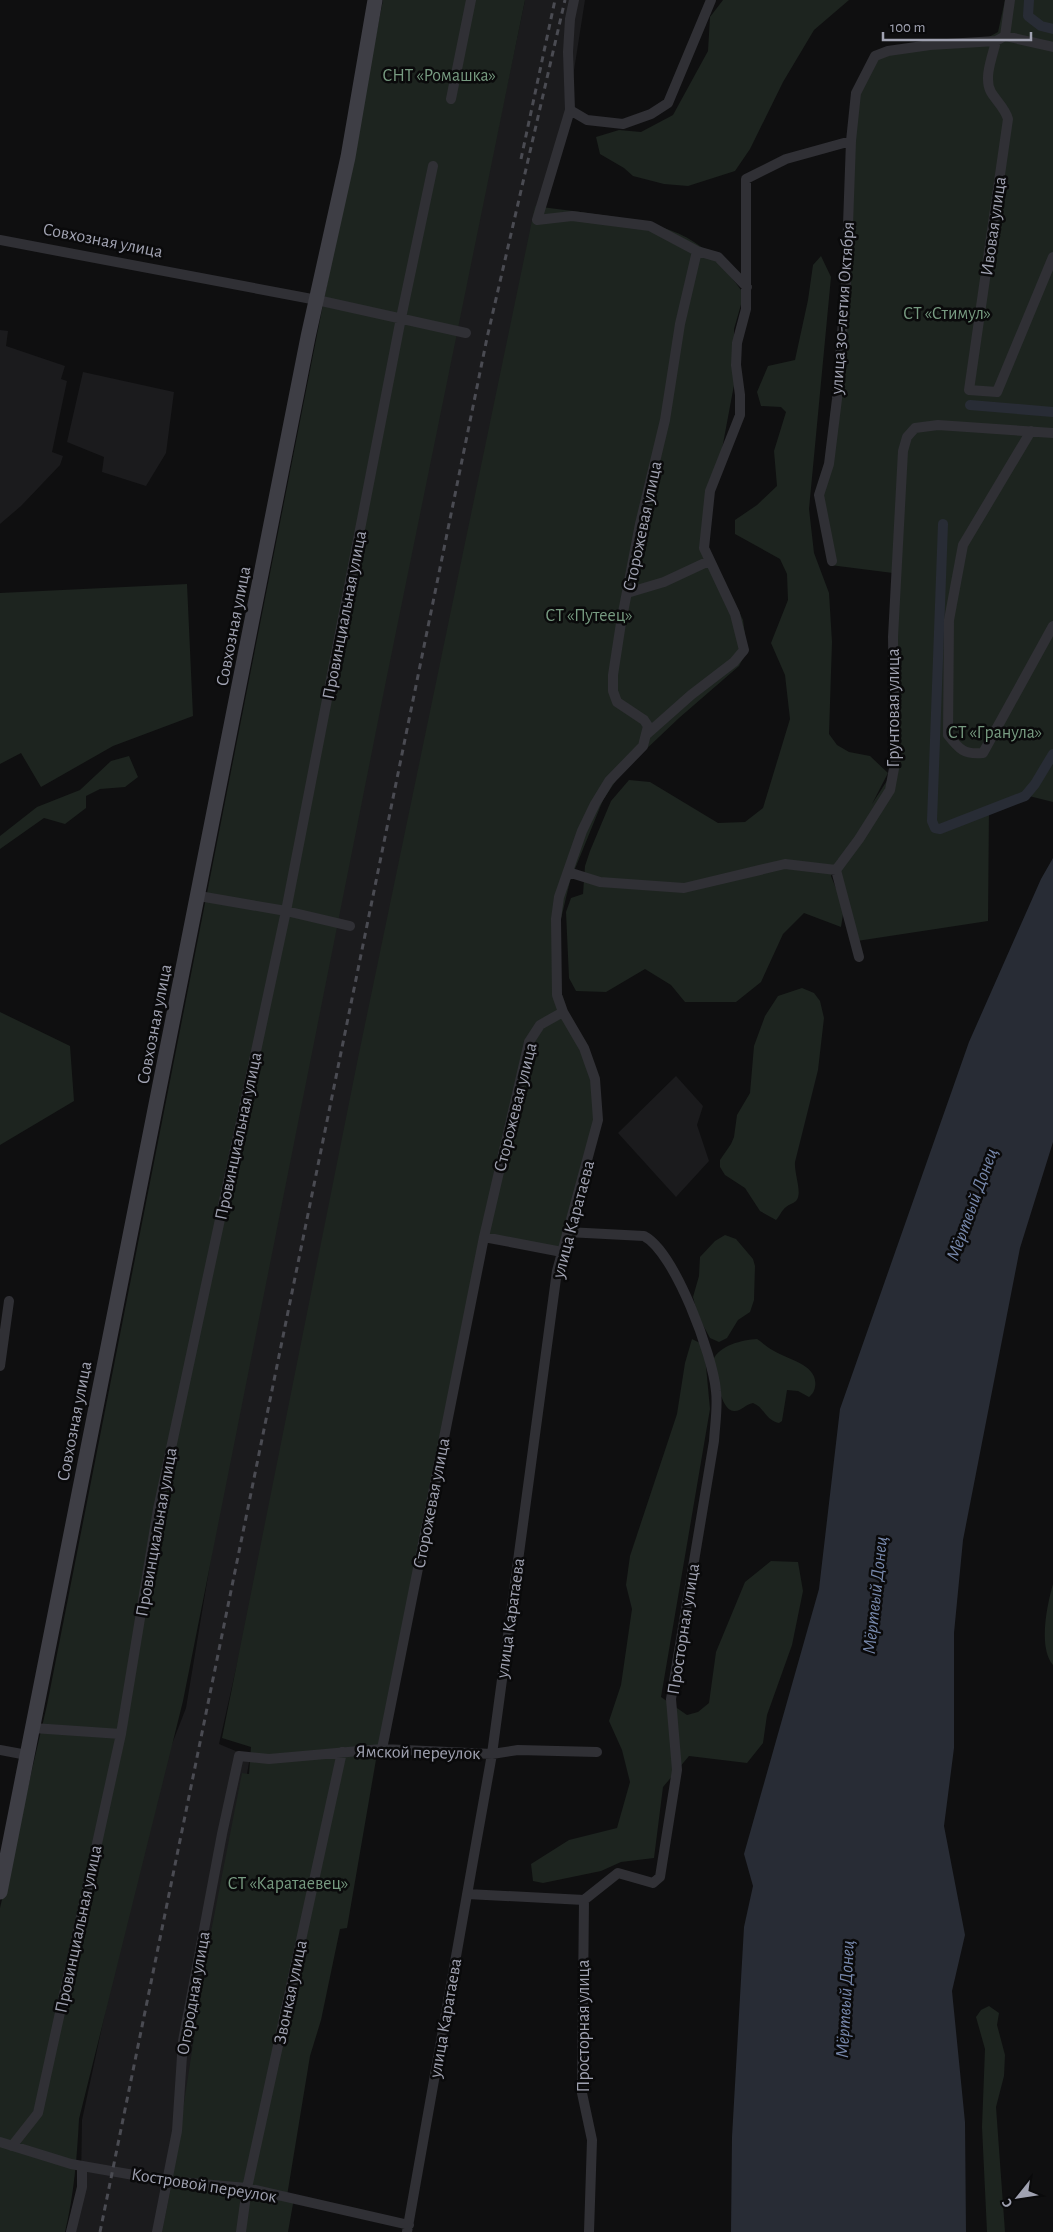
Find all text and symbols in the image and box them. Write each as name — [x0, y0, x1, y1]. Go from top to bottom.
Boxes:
scale bar — [883, 10, 1030, 42]
text: 100 m — [890, 20, 925, 35]
park label: СНТ «Ромашка» — [382, 67, 496, 85]
street label: Ивовая улица — [978, 175, 1010, 277]
street label: Совхозная улица — [41, 221, 164, 261]
street label: улица 30-летия Октября — [827, 221, 858, 396]
park label: СТ «Стимул» — [903, 305, 991, 323]
street label: Сторожевая улица — [620, 460, 666, 593]
street label: Провинциальная улица — [320, 529, 370, 701]
street label: Совхозная улица — [214, 565, 254, 688]
park label: СТ «Путеец» — [545, 607, 633, 625]
street label: Грунтовая улица — [885, 648, 903, 768]
park label: СТ «Гранула» — [948, 724, 1042, 742]
street label: Совхозная улица — [135, 963, 175, 1086]
street label: Сторожевая улица — [491, 1041, 541, 1174]
street label: Провинциальная улица — [212, 1050, 266, 1222]
water label: Мёртвый Донец — [943, 1146, 1002, 1263]
street label: улица Каратаева — [549, 1158, 598, 1281]
street label: Совхозная улица — [55, 1360, 95, 1483]
street label: Сторожевая улица — [411, 1436, 453, 1570]
street label: Провинциальная улица — [133, 1446, 181, 1618]
water label: Мёртвый Донец — [860, 1535, 891, 1655]
street label: улица Каратаева — [494, 1557, 528, 1680]
street label: Просторная улица — [665, 1562, 703, 1696]
street label: Ямской переулок — [355, 1743, 481, 1763]
street label: Провинциальная улица — [52, 1843, 106, 2015]
park label: СТ «Каратаевец» — [228, 1875, 348, 1893]
street label: Огородная улица — [174, 1930, 214, 2056]
street label: Звонкая улица — [271, 1939, 311, 2046]
water label: Мёртвый Донец — [833, 1940, 858, 2059]
street label: улица Каратаева — [426, 1957, 465, 2080]
street label: Просторная улица — [575, 1960, 593, 2092]
street label: Костровой переулок — [130, 2166, 279, 2207]
north arrow — [993, 2172, 1043, 2222]
text: С — [999, 2196, 1016, 2210]

